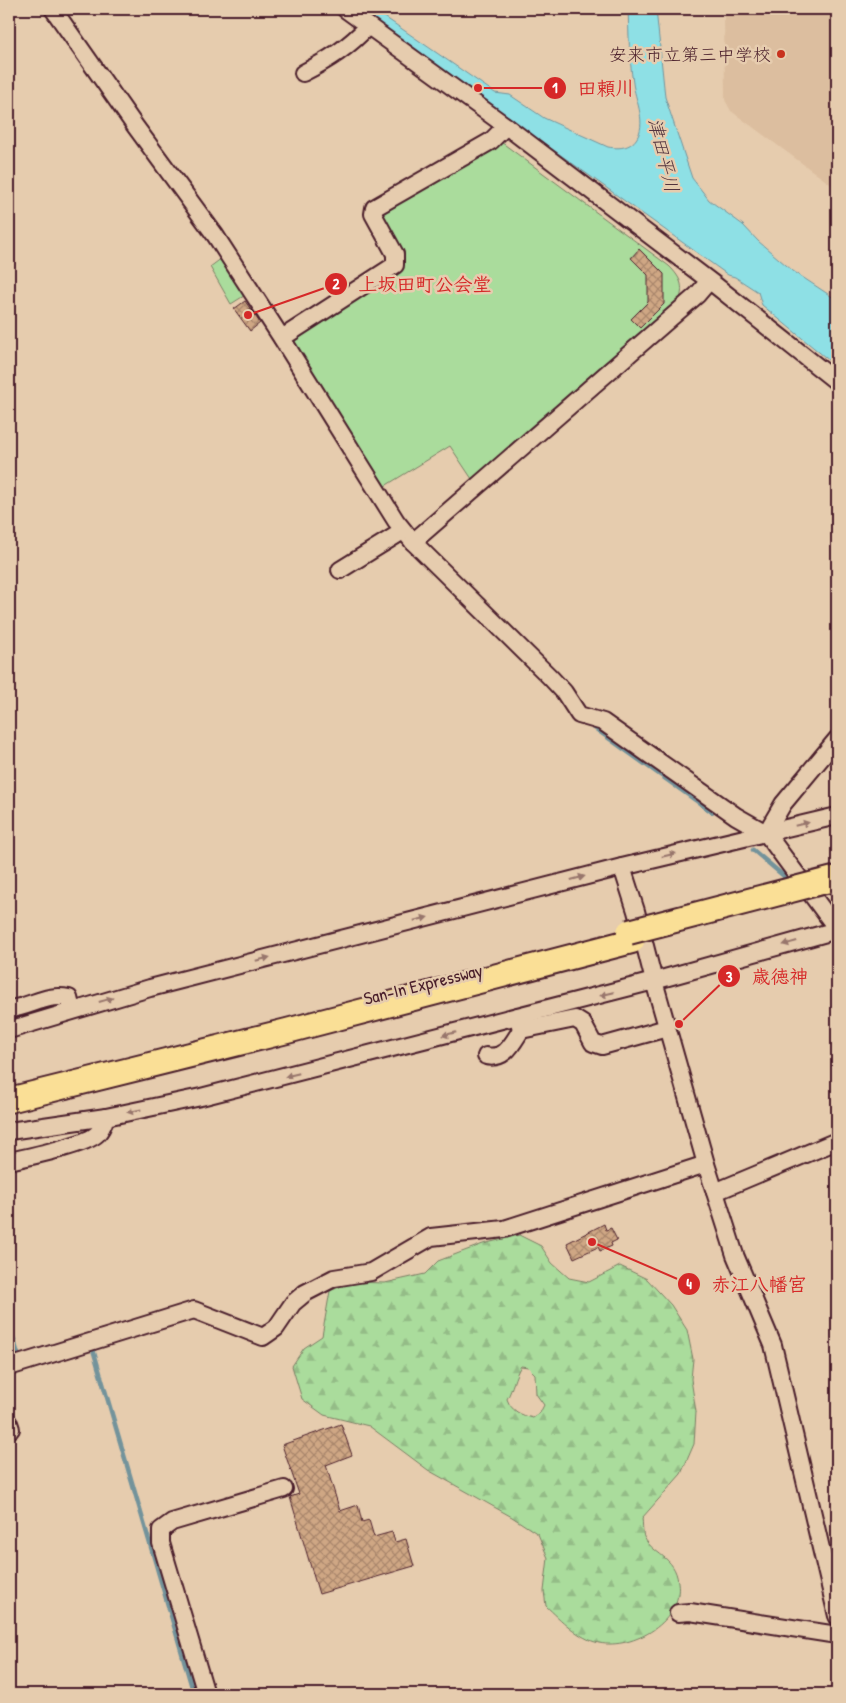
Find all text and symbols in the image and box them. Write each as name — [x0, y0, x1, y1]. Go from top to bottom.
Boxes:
place label: 安来市立第三中学校 — [609, 42, 771, 67]
marker: 安来市立第三中学校 — [775, 48, 787, 60]
callout: 田頼川 — [542, 71, 644, 105]
text: 田頼川 — [577, 75, 635, 101]
text: 1 — [552, 77, 558, 98]
water label: 津田平川 — [642, 115, 686, 195]
callout: 上坂田町公会堂 — [324, 267, 502, 301]
text: 上坂田町公会堂 — [358, 271, 492, 297]
text: 2 — [332, 273, 340, 294]
one-way arrow — [794, 820, 809, 828]
one-way arrow — [662, 851, 677, 859]
one-way arrow — [571, 874, 586, 882]
one-way arrow — [414, 915, 429, 923]
one-way arrow — [783, 939, 798, 947]
one-way arrow — [256, 955, 271, 963]
street label: San-In Expressway — [361, 957, 486, 1011]
callout: 歳徳神 — [716, 959, 818, 993]
text: 歳徳神 — [751, 963, 809, 989]
text: 3 — [726, 966, 733, 987]
one-way arrow — [599, 990, 614, 998]
one-way arrow — [99, 996, 114, 1004]
one-way arrow — [442, 1030, 457, 1038]
one-way arrow — [284, 1071, 299, 1079]
one-way arrow — [126, 1107, 141, 1115]
callout: 赤江八幡宮 — [677, 1267, 817, 1301]
text: 赤江八幡宮 — [711, 1271, 807, 1297]
text: 4 — [686, 1273, 692, 1294]

